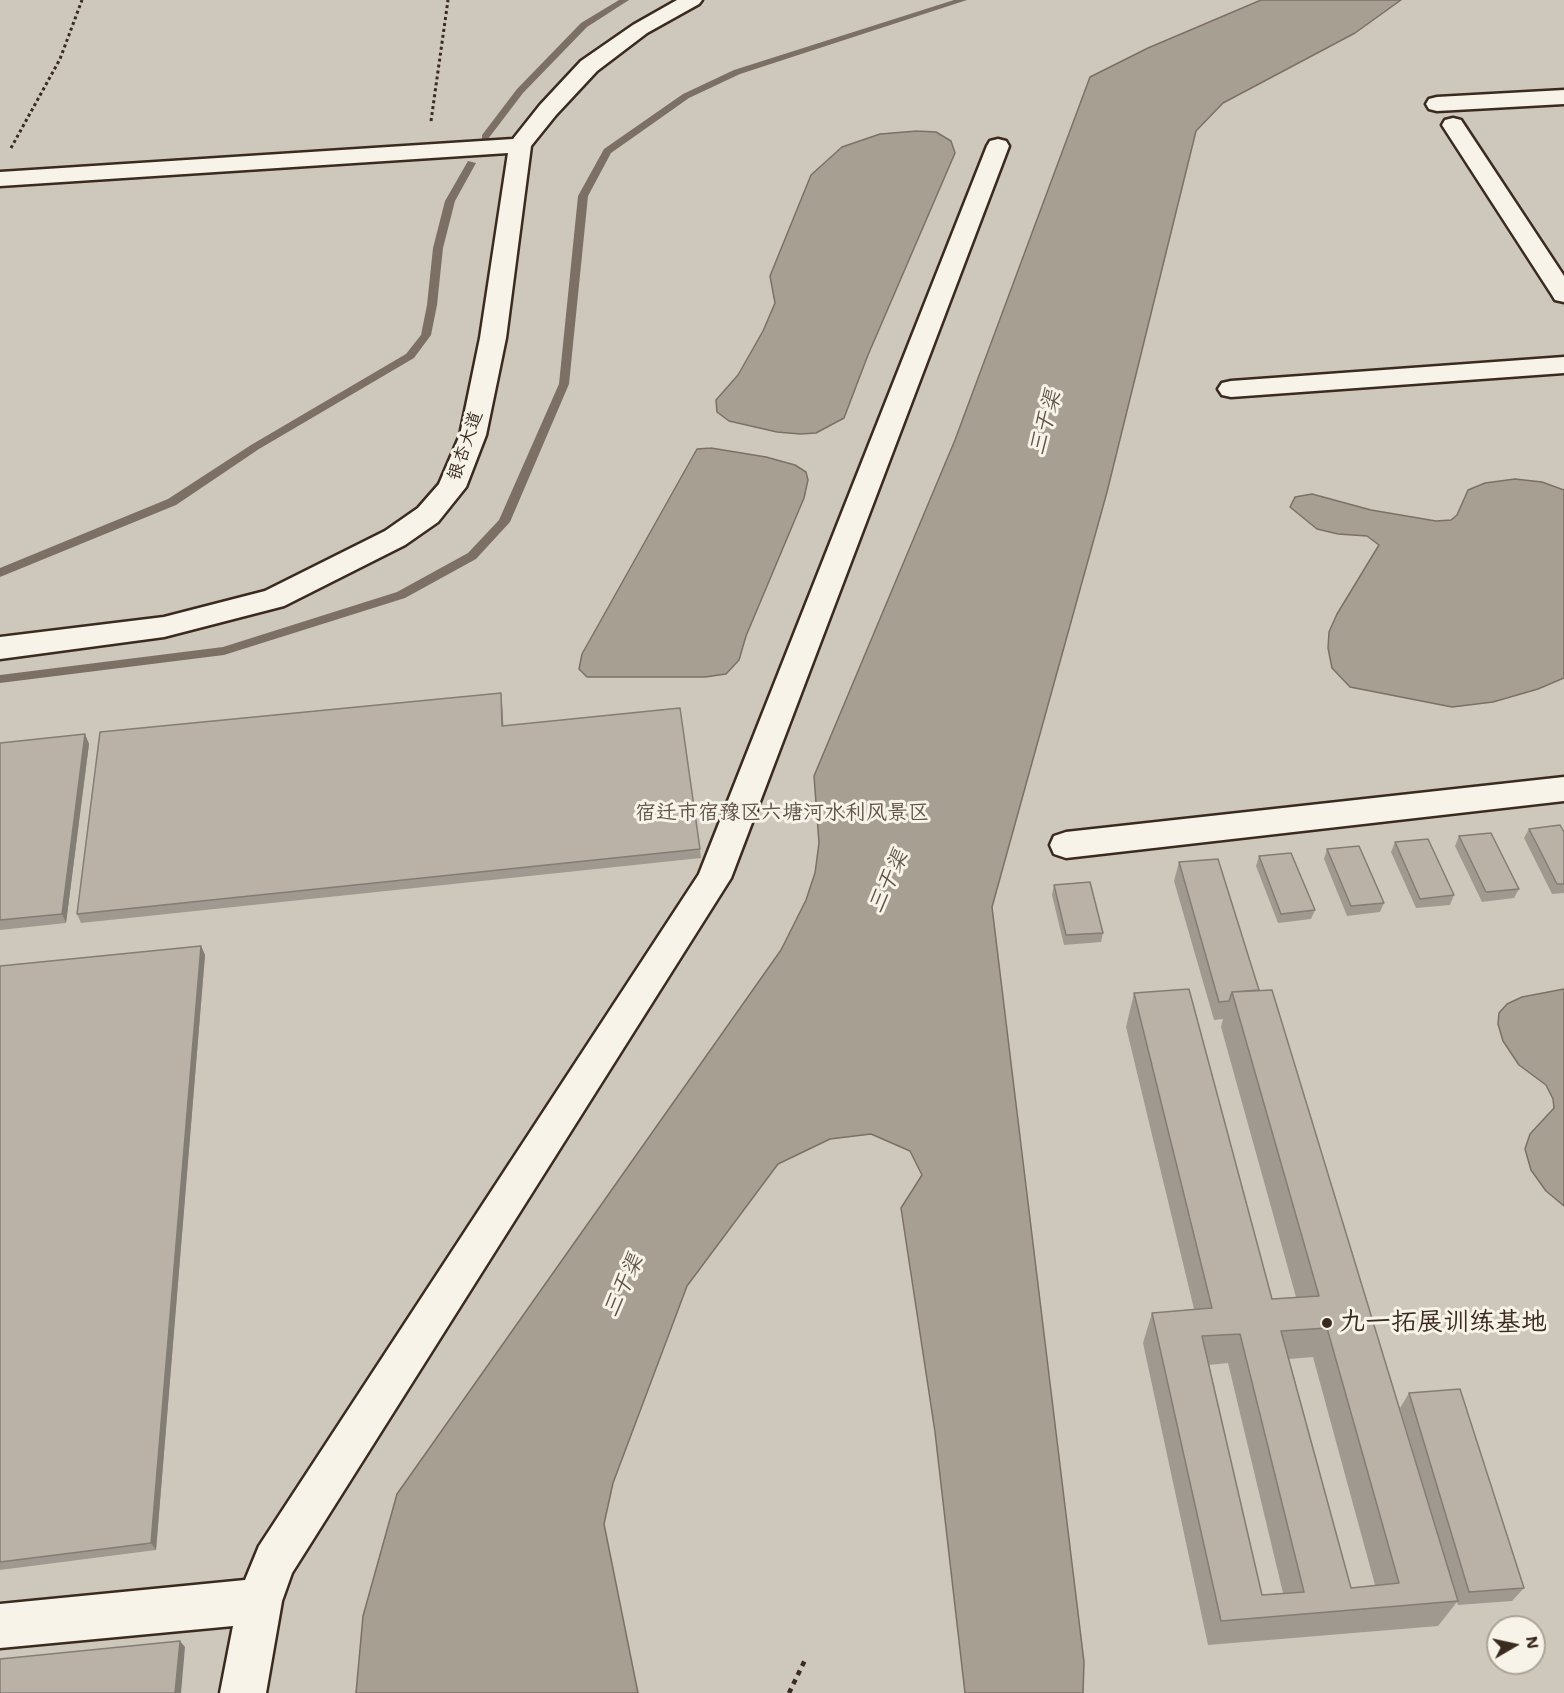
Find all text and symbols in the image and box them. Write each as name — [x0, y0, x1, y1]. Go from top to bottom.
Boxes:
water label: 三干渠 — [1024, 388, 1068, 458]
street label: 银杏大道 — [444, 408, 488, 484]
park label: 宿迁市宿豫区六塘河水利风景区 — [635, 801, 929, 827]
water label: 三干渠 — [863, 847, 915, 917]
water label: 三干渠 — [598, 1251, 650, 1321]
place label: 九一拓展训练基地 — [1339, 1307, 1547, 1339]
marker: 九一拓展训练基地 — [1320, 1316, 1334, 1330]
north arrow — [1486, 1615, 1546, 1675]
text: N — [1521, 1635, 1544, 1650]

